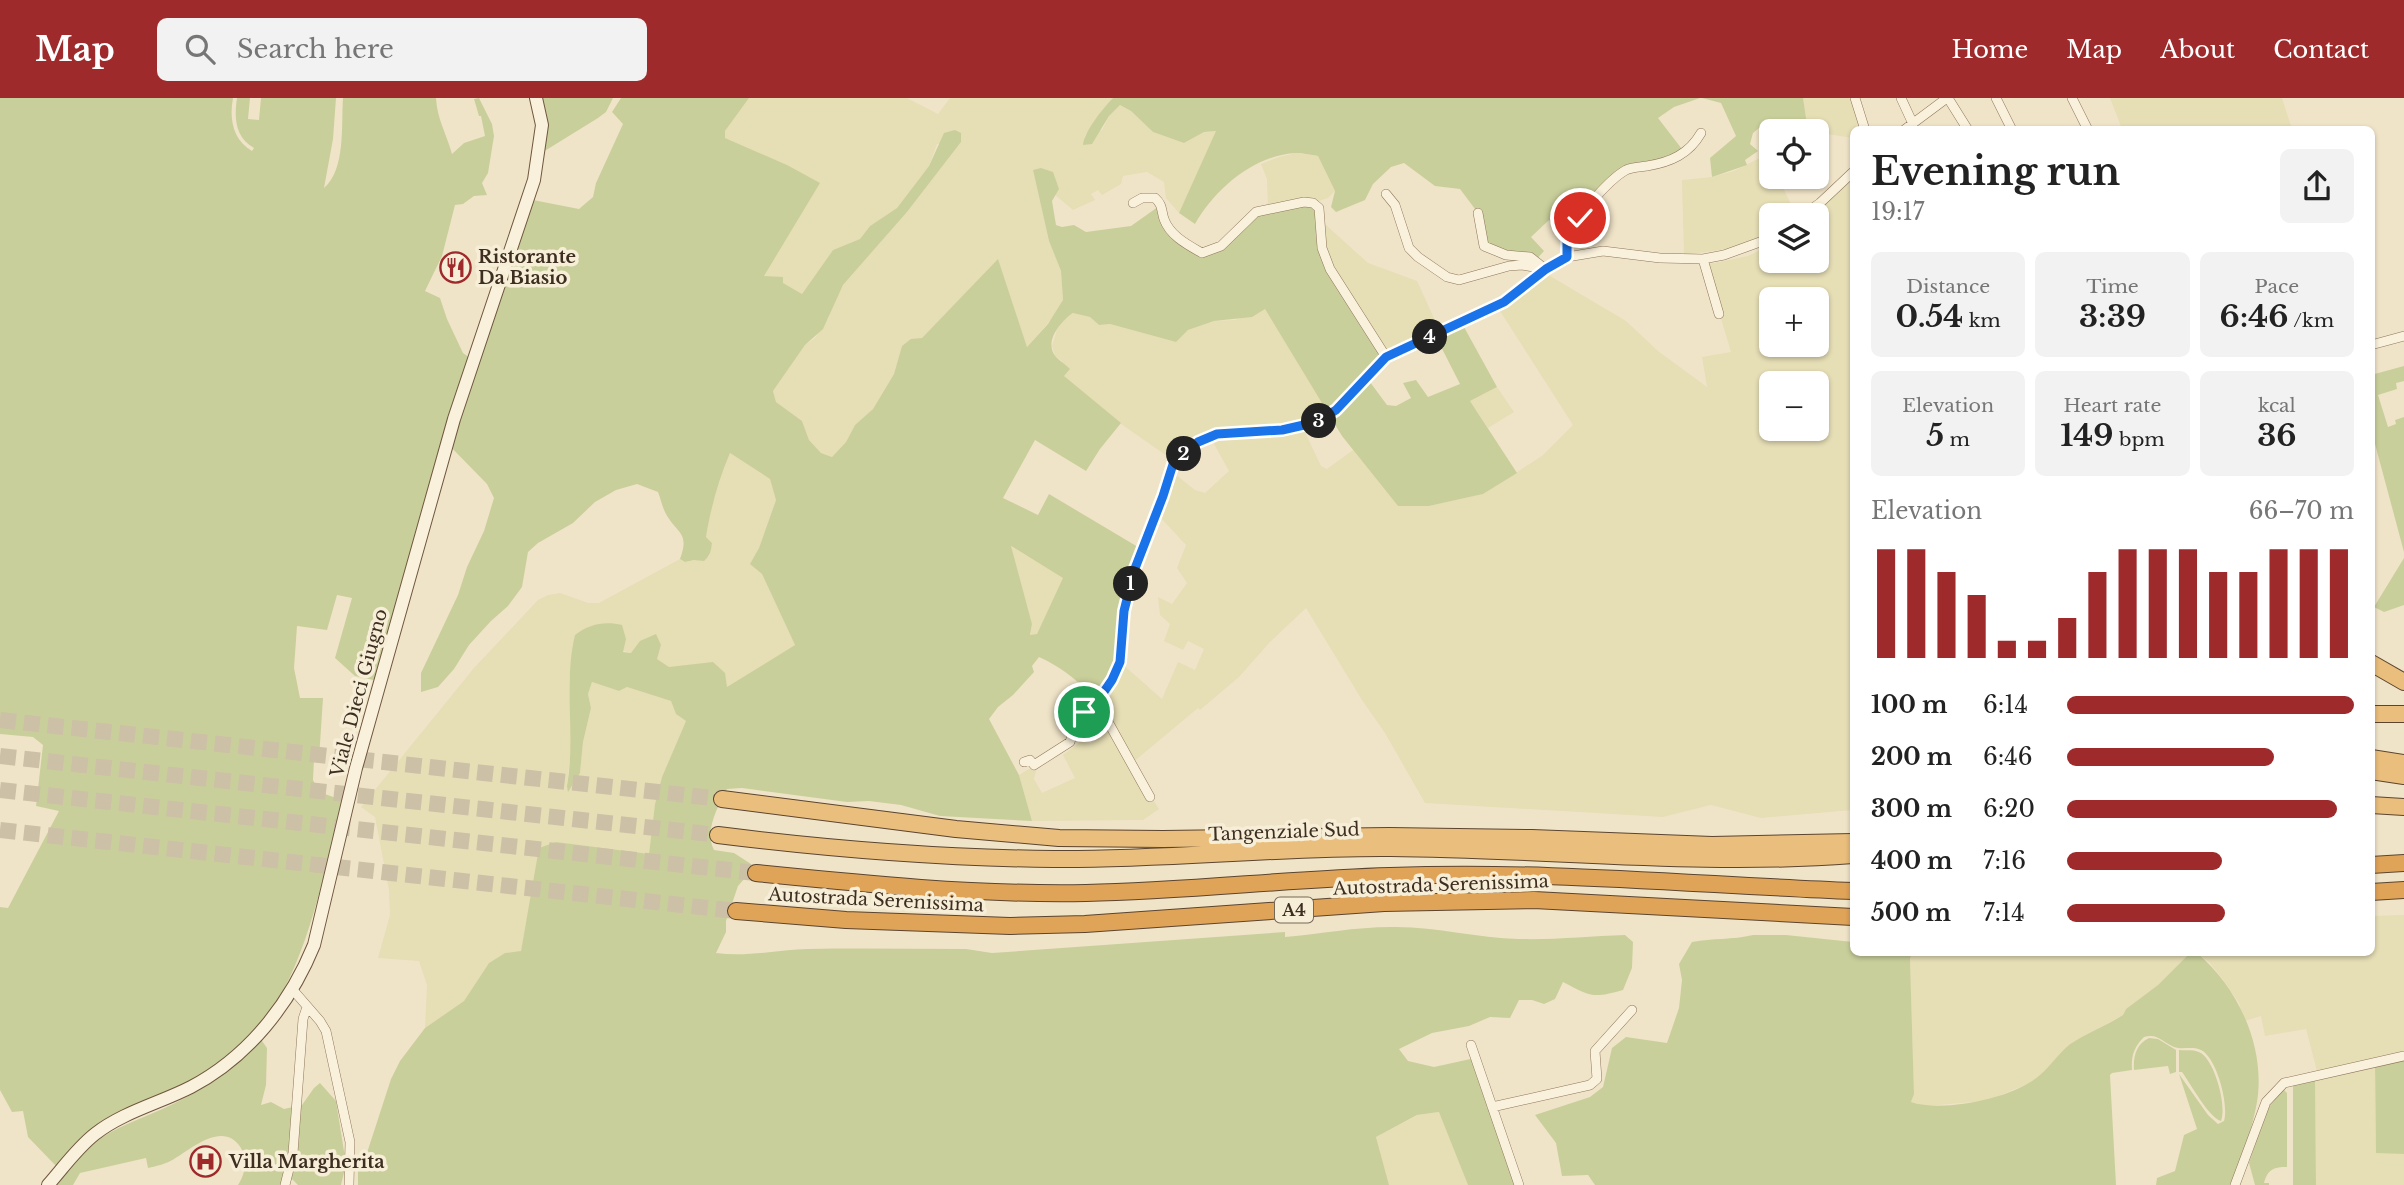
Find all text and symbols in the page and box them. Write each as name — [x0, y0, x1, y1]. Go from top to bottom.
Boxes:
search box — [157, 18, 647, 81]
text: Map — [35, 29, 115, 70]
icon: search — [181, 30, 219, 68]
text: Search here — [237, 33, 394, 65]
text: Home — [1952, 35, 2028, 64]
text: Map — [2066, 35, 2122, 64]
text: About — [2160, 35, 2235, 64]
text: Contact — [2273, 35, 2369, 64]
map controls — [1759, 119, 1829, 441]
button: locate — [1759, 119, 1829, 189]
text: Evening run — [1871, 148, 2120, 195]
button: share — [2280, 149, 2354, 223]
pin — [1550, 188, 1610, 248]
text: 19:17 — [1871, 198, 1924, 226]
icon: check — [1561, 199, 1599, 237]
button: layers — [1759, 203, 1829, 273]
place label: Ristorante Da Biasio — [478, 246, 576, 289]
restaurant icon: Ristorante Da Biasio — [438, 250, 472, 284]
text: Distance — [1906, 275, 1990, 298]
text: Time — [2086, 275, 2139, 298]
text: Pace — [2255, 275, 2299, 298]
button: + — [1759, 287, 1829, 357]
text: 0.54 — [1896, 298, 1963, 335]
text: 3:39 — [2079, 298, 2146, 335]
text: 6:46 — [2220, 298, 2289, 335]
text: km — [1963, 309, 2001, 332]
text: /km — [2289, 309, 2334, 332]
pin: 4 — [1412, 320, 1448, 354]
text: 4 — [1423, 325, 1436, 348]
button: − — [1759, 371, 1829, 441]
text: Elevation — [1902, 394, 1994, 417]
text: Heart rate — [2064, 394, 2161, 417]
text: kcal — [2258, 394, 2296, 417]
pin: 3 — [1302, 404, 1336, 438]
text: 3 — [1312, 409, 1325, 432]
text: 5 — [1926, 417, 1944, 454]
text: 149 — [2060, 417, 2114, 454]
text: 36 — [2257, 417, 2296, 454]
text: m — [1944, 428, 1970, 451]
text: bpm — [2114, 428, 2165, 451]
pin: 2 — [1166, 436, 1202, 472]
text: 2 — [1177, 442, 1190, 465]
text: Elevation — [1871, 497, 1982, 525]
text: 66–70 m — [2249, 497, 2354, 525]
pin: 1 — [1114, 566, 1148, 602]
text: 1 — [1126, 572, 1135, 595]
street label: Viale Dieci Giugno — [326, 606, 392, 781]
pin — [1054, 682, 1114, 742]
text: 100 m — [1871, 691, 1947, 719]
text: 6:14 — [1983, 691, 2028, 719]
icon: arrive — [1065, 693, 1103, 731]
text: 200 m — [1871, 743, 1952, 771]
text: 6:46 — [1983, 743, 2033, 771]
text: 300 m — [1871, 795, 1952, 823]
text: 6:20 — [1983, 795, 2035, 823]
street label: Tangenziale Sud — [1208, 818, 1360, 846]
text: 400 m — [1871, 847, 1953, 875]
text: 7:16 — [1983, 847, 2026, 875]
street label: Autostrada Serenissima — [1332, 870, 1549, 900]
street label: Autostrada Serenissima — [767, 883, 984, 917]
road number: A4 — [1275, 898, 1313, 922]
text: 500 m — [1871, 899, 1951, 927]
text: 7:14 — [1983, 899, 2025, 927]
hospital icon: Villa Margherita — [189, 1145, 223, 1179]
place label: Villa Margherita — [228, 1151, 385, 1173]

